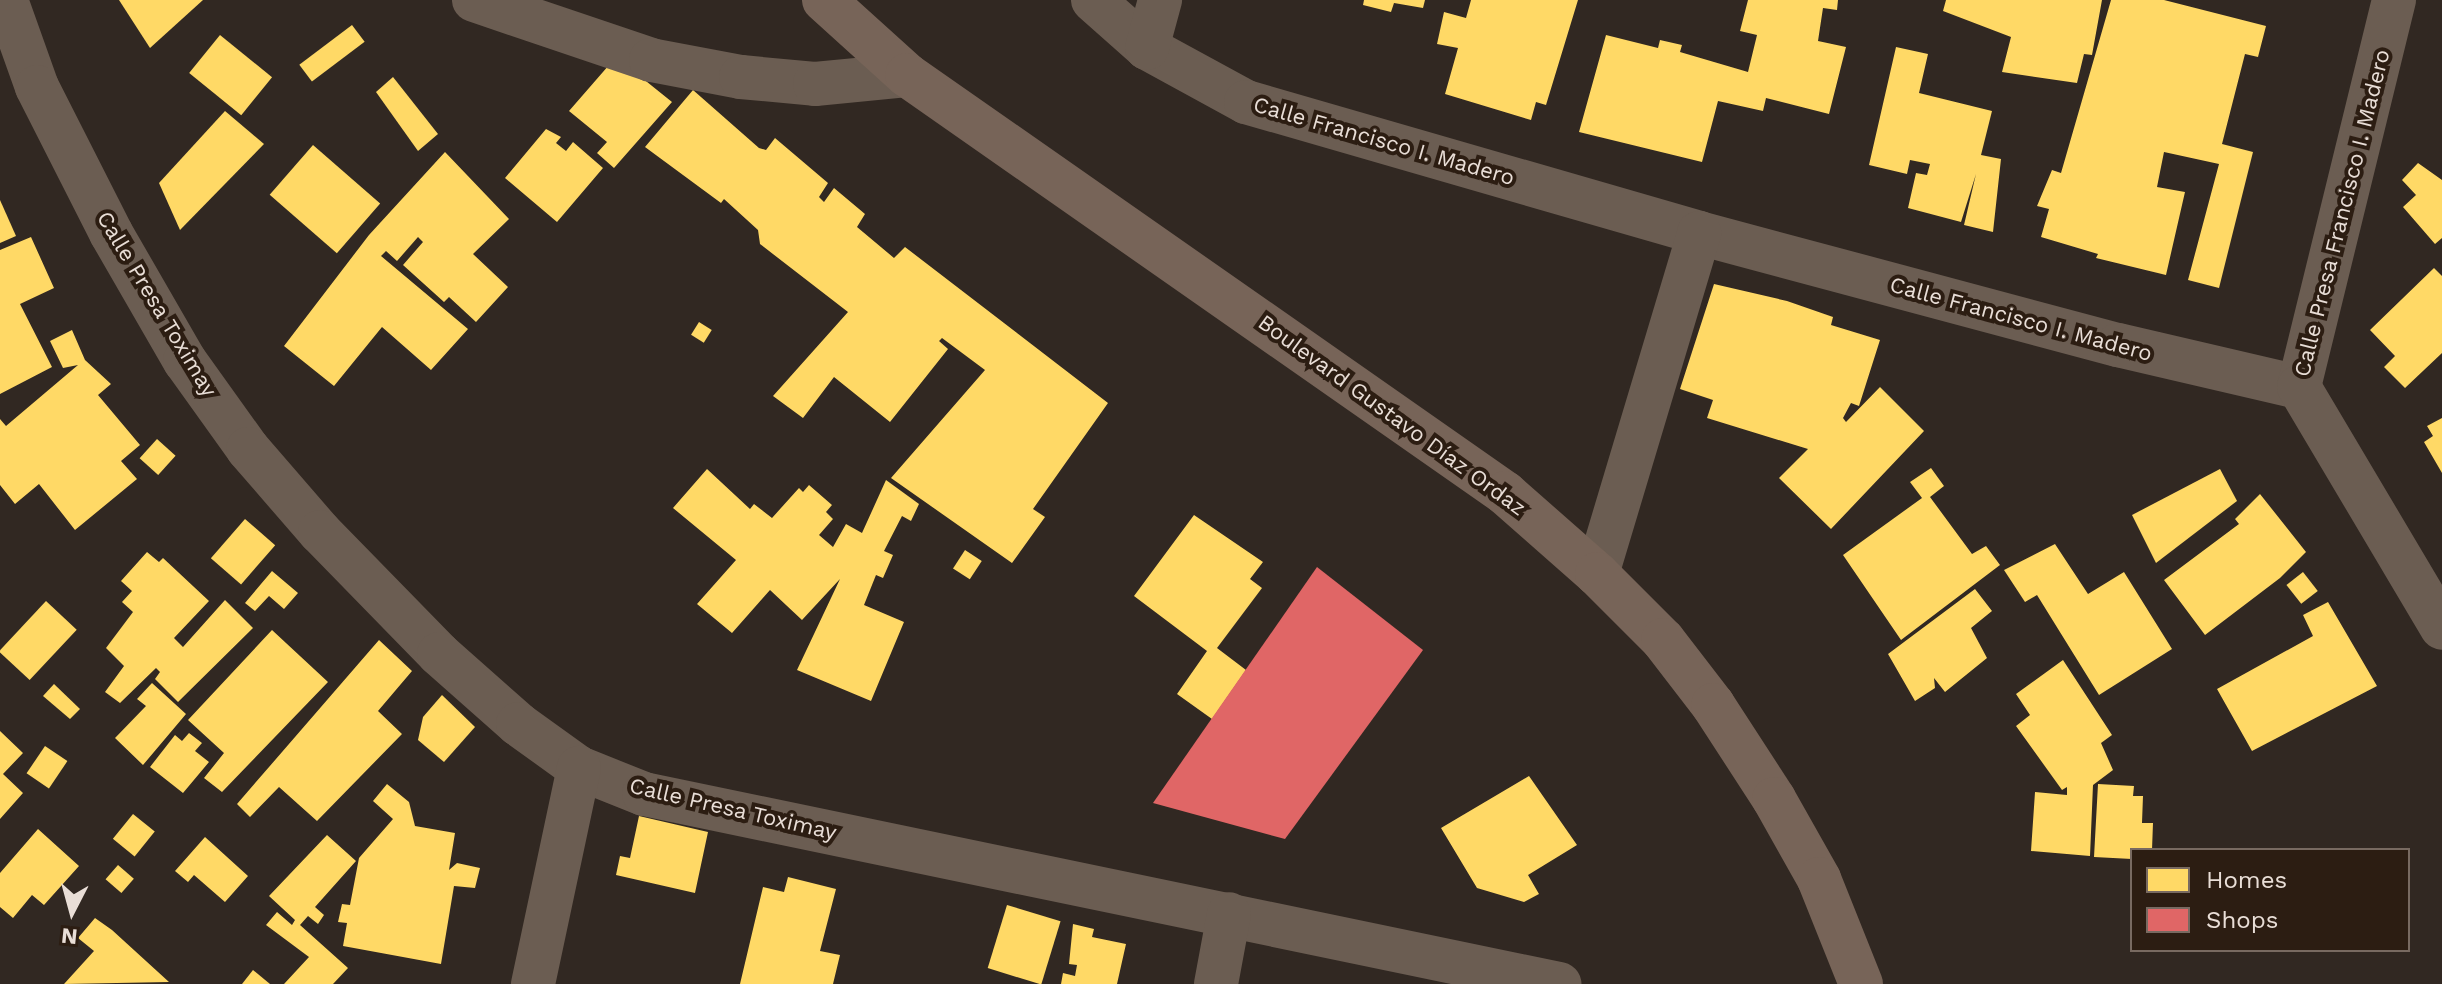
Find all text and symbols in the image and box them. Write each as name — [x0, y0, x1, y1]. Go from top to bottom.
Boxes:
street label: Calle Presa Francisco I. Madero — [2288, 46, 2396, 380]
street label: Calle Francisco I. Madero — [1250, 91, 1518, 191]
street label: Calle Presa Toximay — [91, 206, 223, 402]
street label: Calle Francisco I. Madero — [1887, 271, 2155, 367]
street label: Boulevard Gustavo Díaz Ordaz — [1253, 309, 1531, 521]
street label: Calle Presa Toximay — [626, 772, 840, 846]
legend — [2130, 848, 2410, 952]
text: Homes — [2206, 866, 2287, 894]
north arrow — [32, 872, 112, 952]
text: Shops — [2206, 906, 2278, 934]
text: N — [60, 923, 79, 950]

